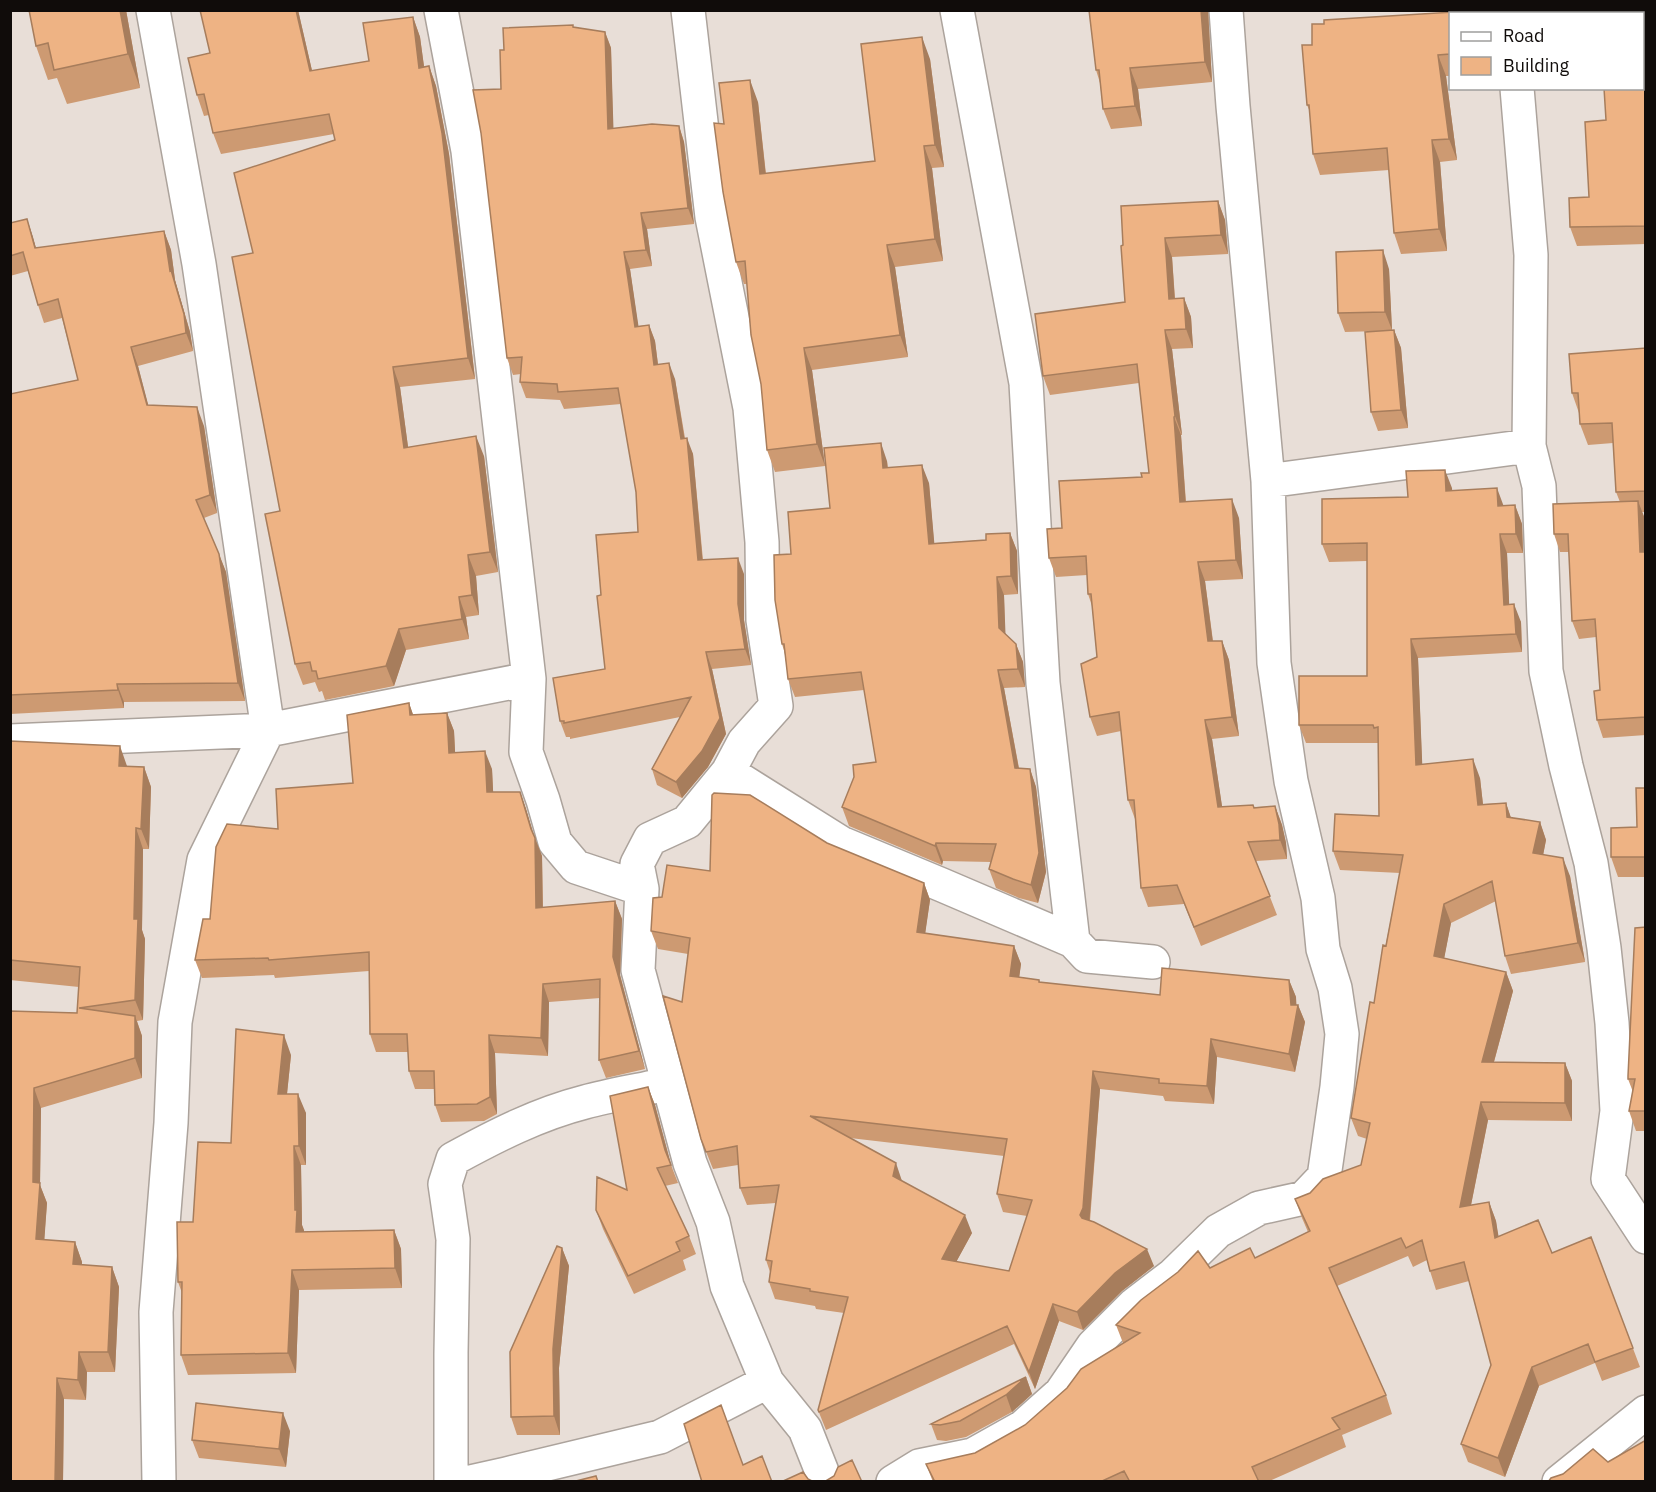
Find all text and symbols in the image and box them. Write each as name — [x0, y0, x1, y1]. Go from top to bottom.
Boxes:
legend — [1449, 12, 1644, 90]
text: Road — [1503, 24, 1544, 47]
text: Building — [1503, 54, 1570, 77]

